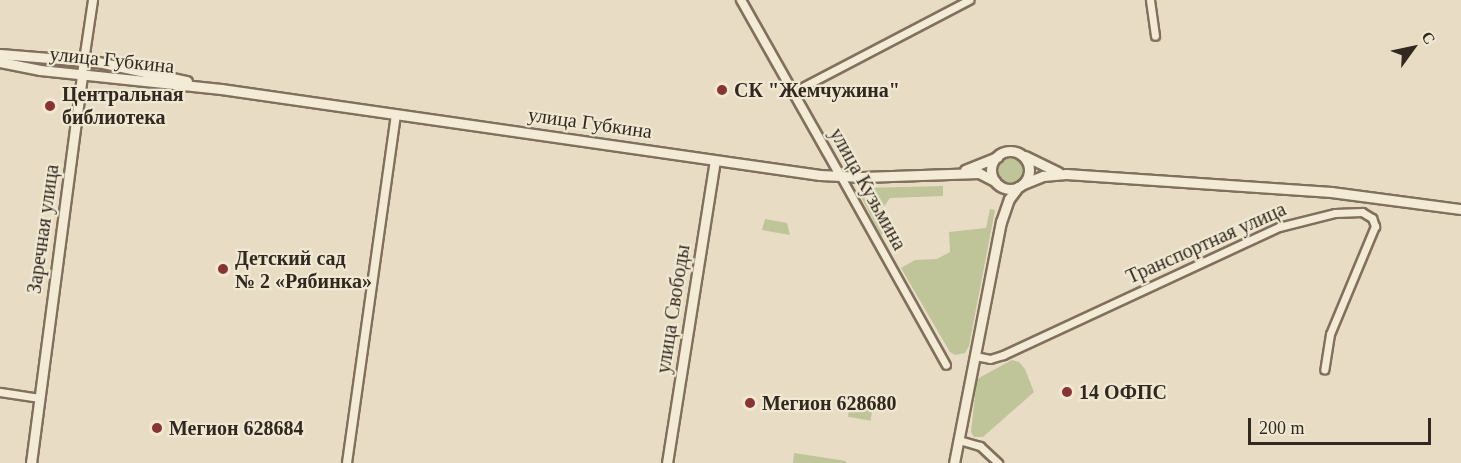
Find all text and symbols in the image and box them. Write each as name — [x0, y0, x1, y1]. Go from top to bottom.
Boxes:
north arrow — [1383, 18, 1443, 78]
text: С — [1418, 28, 1439, 47]
street label: улица Губкина — [49, 42, 175, 78]
place label: СК "Жемчужина" — [734, 78, 900, 102]
place label: Центральная библиотека — [62, 83, 183, 130]
marker: СК "Жемчужина" — [715, 83, 729, 97]
marker: Центральная библиотека — [43, 99, 57, 113]
street label: улица Губкина — [526, 102, 654, 144]
street label: улица Кузьмина — [824, 124, 912, 254]
street label: Заречная улица — [22, 163, 64, 295]
street label: Транспортная улица — [1122, 197, 1290, 289]
street label: улица Свободы — [651, 243, 695, 375]
place label: Детский сад № 2 «Рябинка» — [235, 246, 372, 293]
marker: Детский сад № 2 «Рябинка» — [216, 262, 230, 276]
place label: 14 ОФПС — [1079, 380, 1167, 404]
marker: 14 ОФПС — [1060, 385, 1074, 399]
place label: Мегион 628680 — [762, 391, 897, 415]
marker: Мегион 628680 — [743, 396, 757, 410]
scale bar — [1251, 406, 1434, 444]
place label: Мегион 628684 — [169, 416, 304, 440]
text: 200 m — [1259, 418, 1305, 438]
marker: Мегион 628684 — [150, 421, 164, 435]

